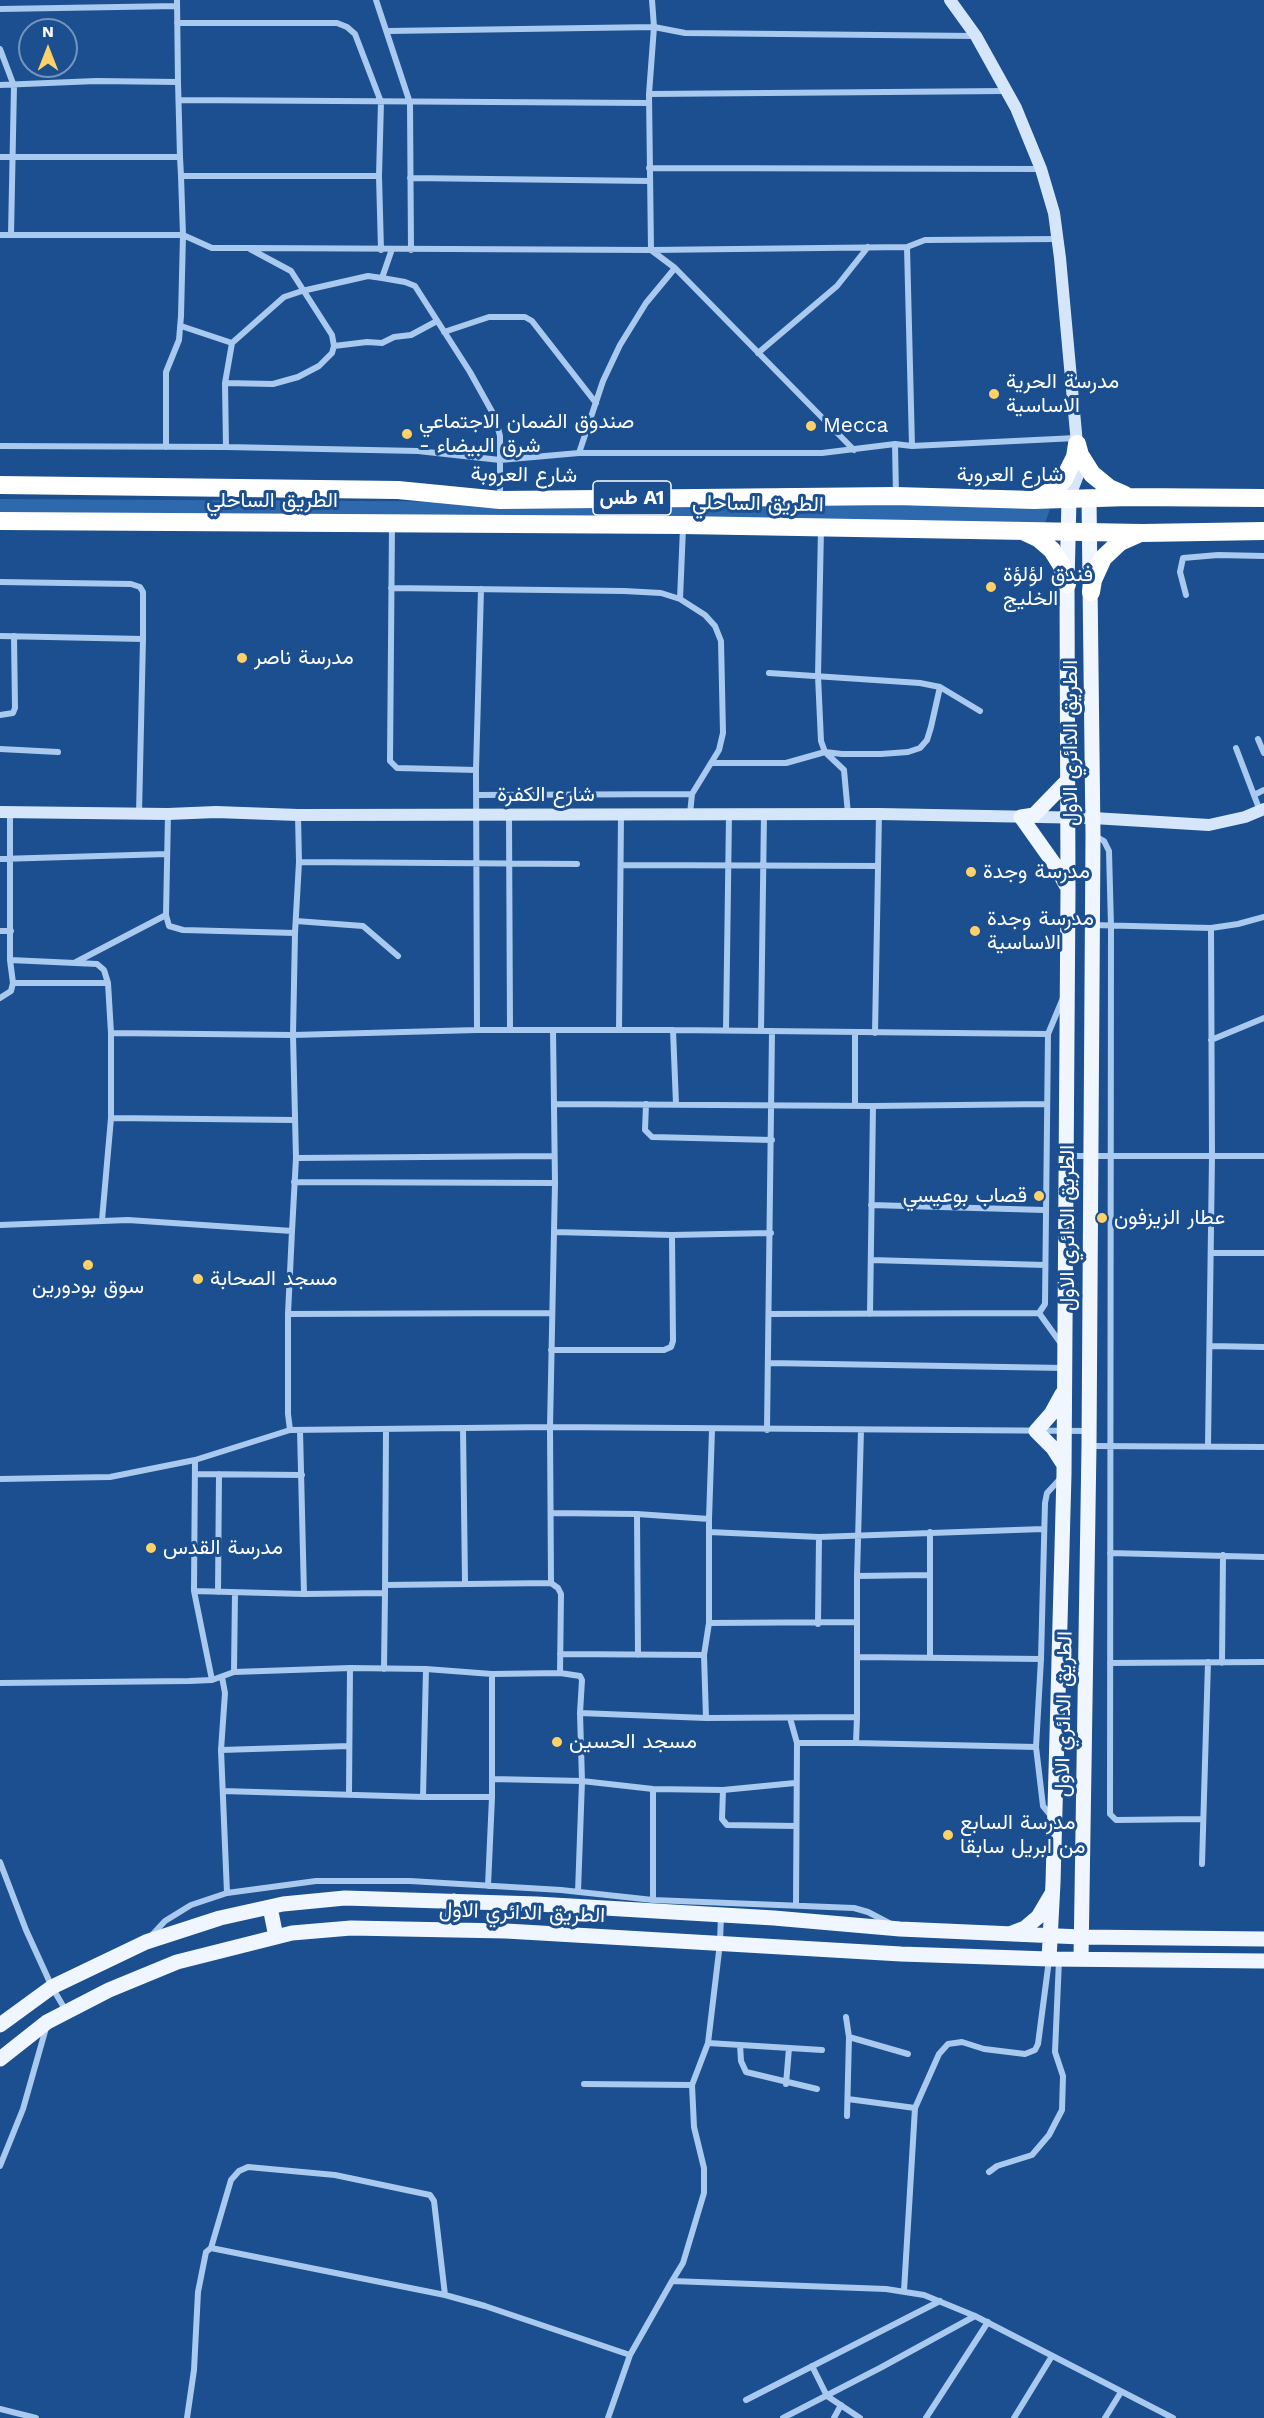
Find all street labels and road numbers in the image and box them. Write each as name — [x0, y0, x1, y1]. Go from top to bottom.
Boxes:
street label: شارع العروبة — [471, 461, 577, 489]
street label: شارع العروبة — [957, 462, 1063, 488]
road number: طس A1 — [593, 481, 671, 515]
street label: الطريق الساحلي — [206, 488, 338, 514]
street label: الطريق الساحلي — [692, 490, 824, 518]
street label: الطريق الدائري الاول — [1058, 660, 1084, 826]
street label: شارع الكفرة — [497, 782, 595, 808]
street label: الطريق الدائري الاول — [1055, 1145, 1081, 1311]
street label: الطريق الدائري الاول — [1050, 1631, 1078, 1797]
street label: الطريق الدائري الاول — [439, 1898, 605, 1928]

